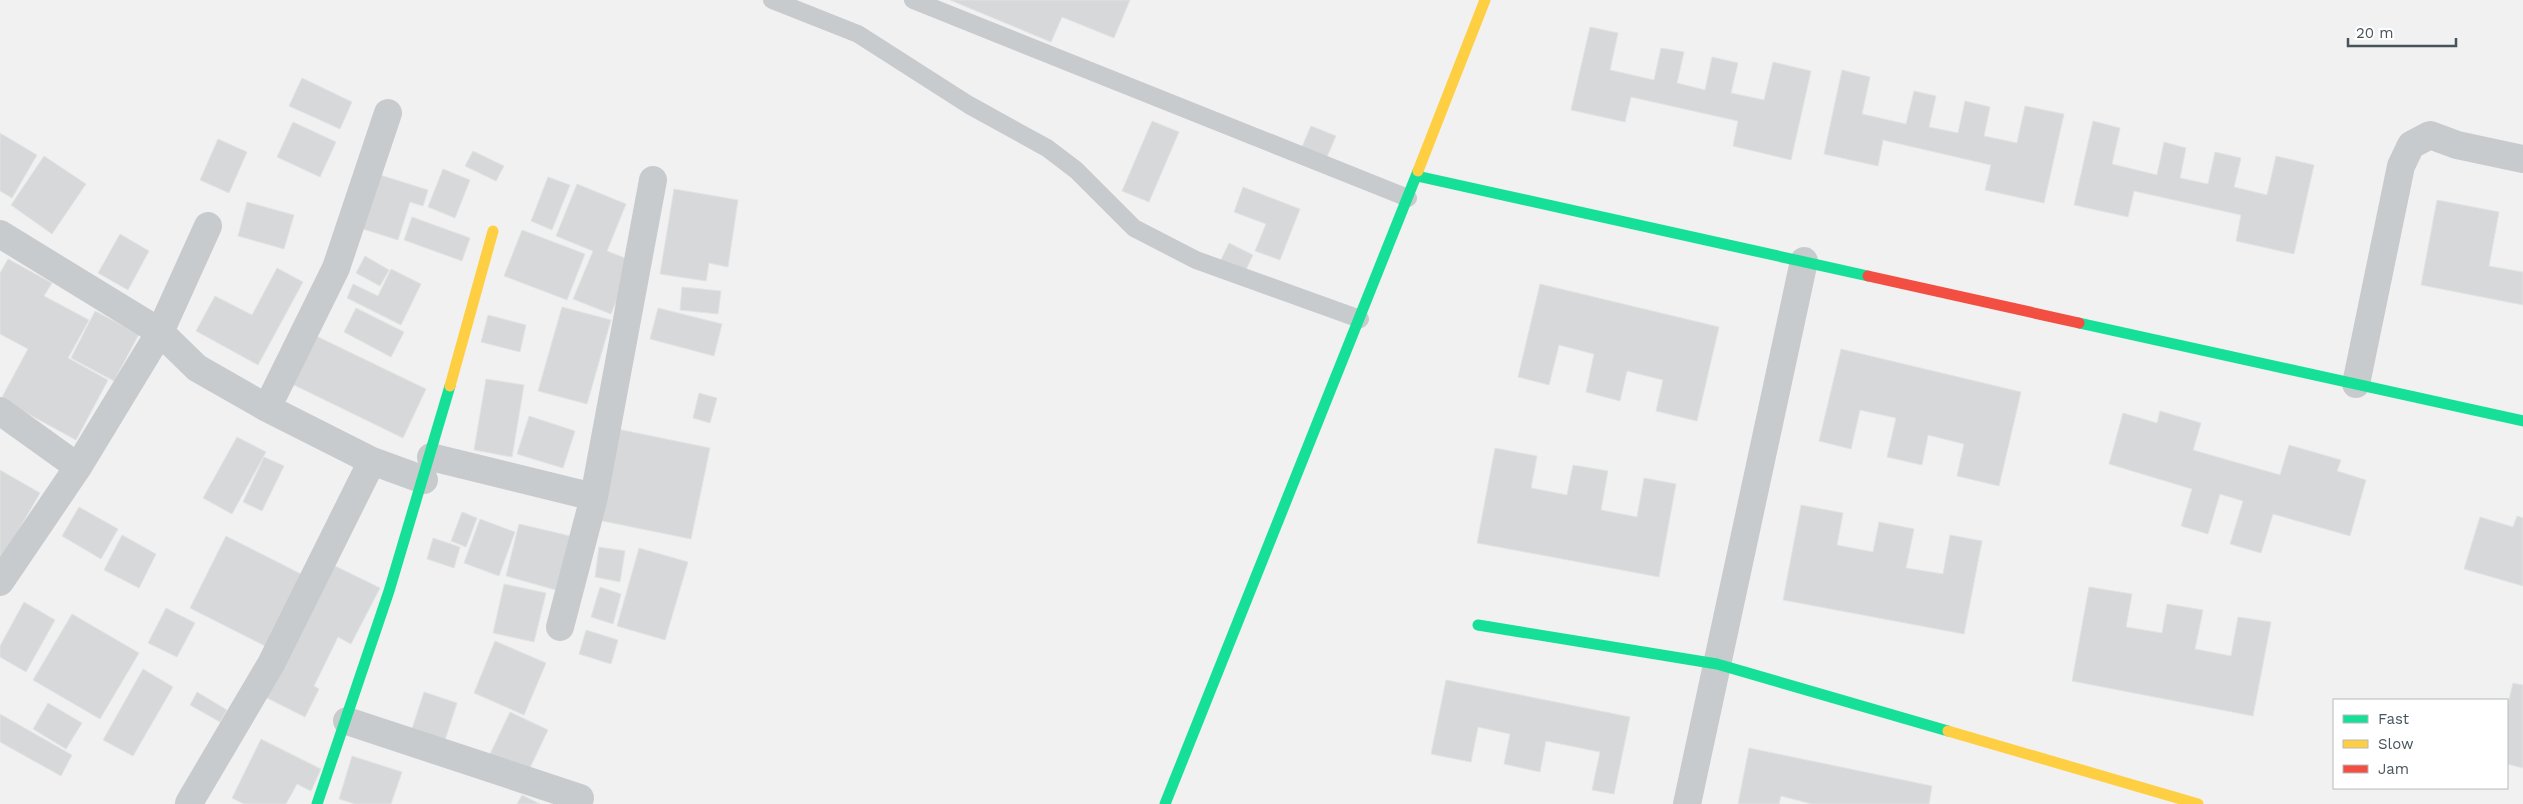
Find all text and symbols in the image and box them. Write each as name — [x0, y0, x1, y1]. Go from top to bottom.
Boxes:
scale bar — [2348, 15, 2456, 47]
text: 20 m — [2356, 24, 2394, 42]
legend — [2333, 699, 2508, 789]
text: Fast — [2378, 710, 2410, 728]
text: Slow — [2378, 735, 2414, 753]
text: Jam — [2378, 760, 2409, 778]

